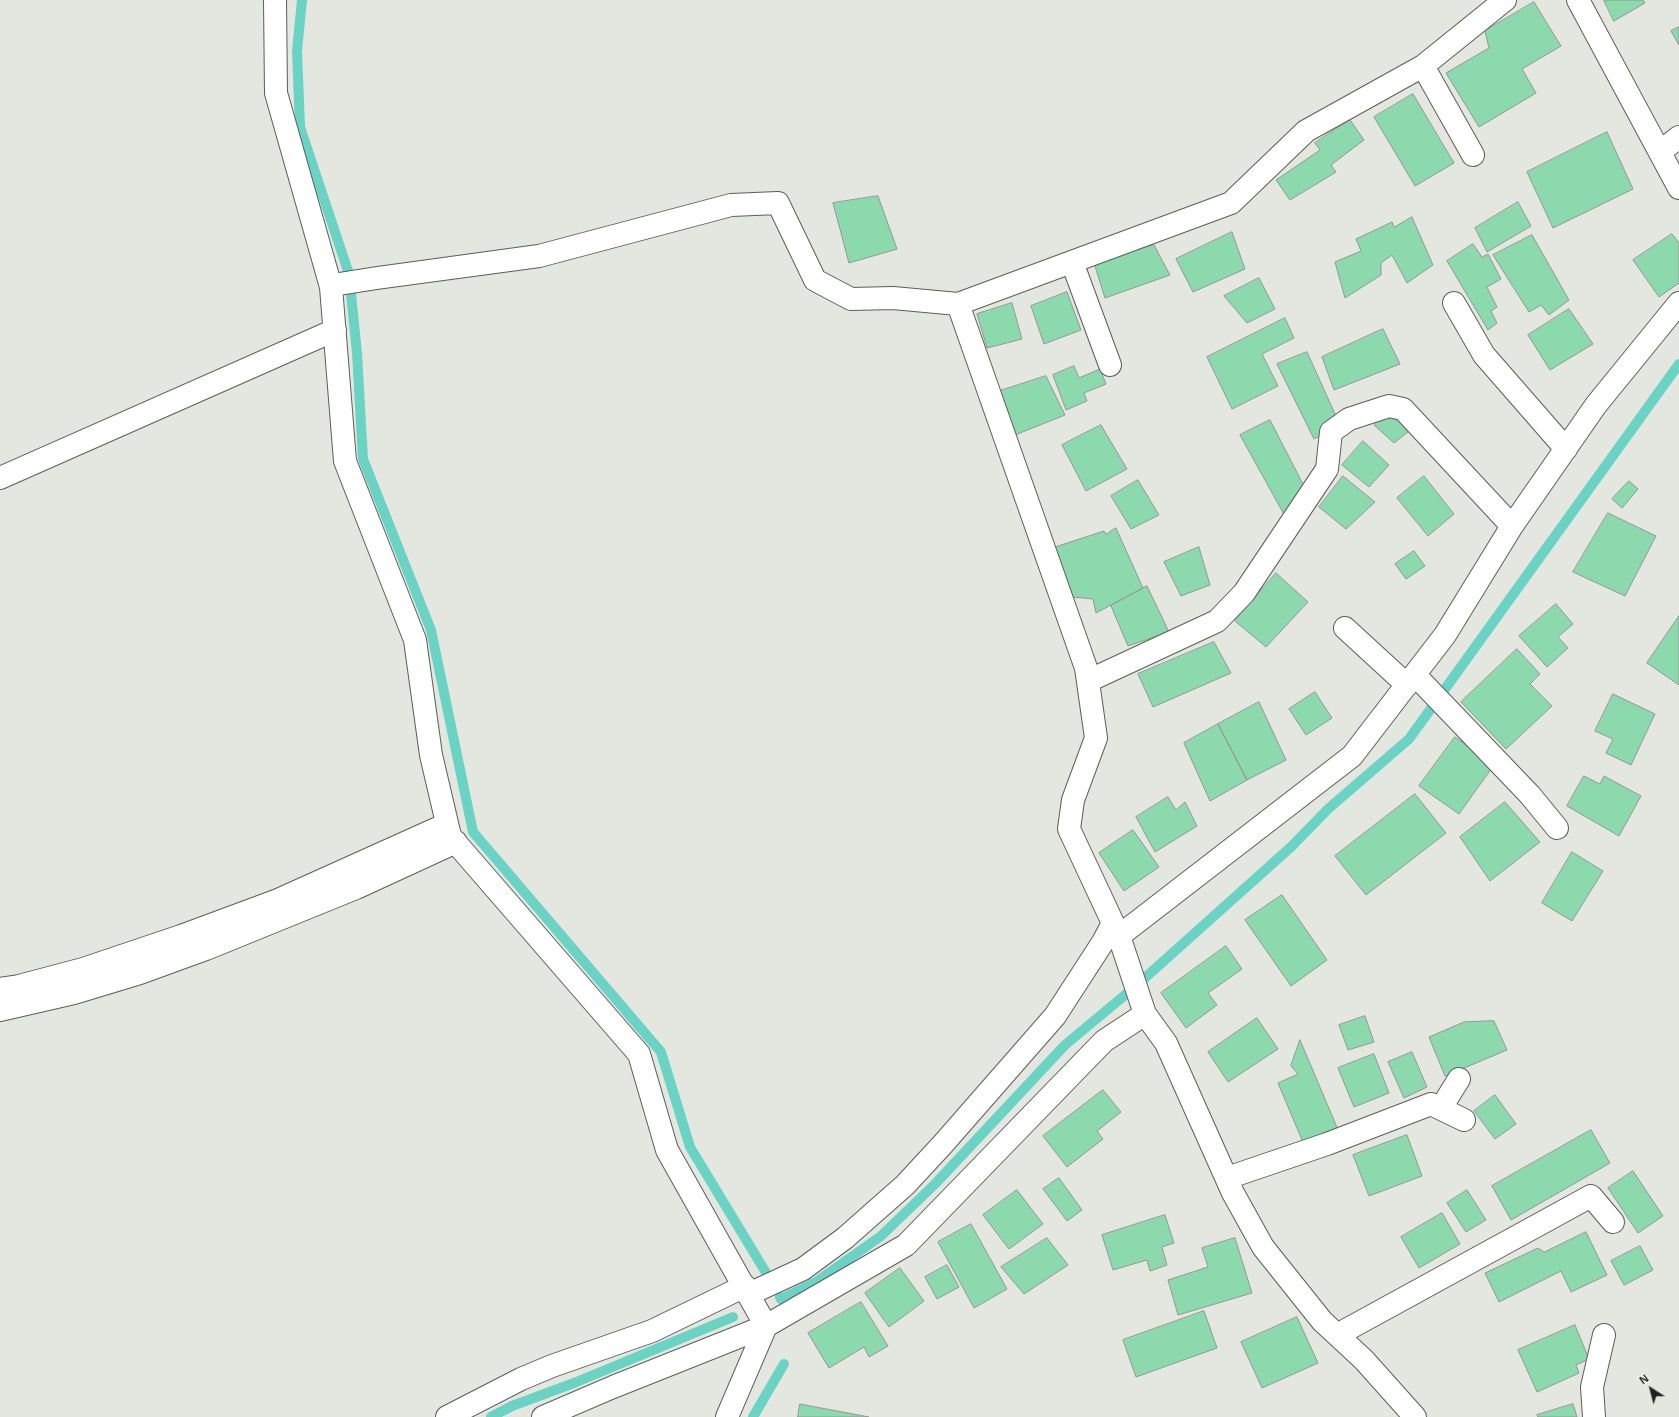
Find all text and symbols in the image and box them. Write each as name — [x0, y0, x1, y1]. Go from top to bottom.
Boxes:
north arrow — [1631, 1369, 1671, 1409]
text: N — [1637, 1372, 1651, 1386]

